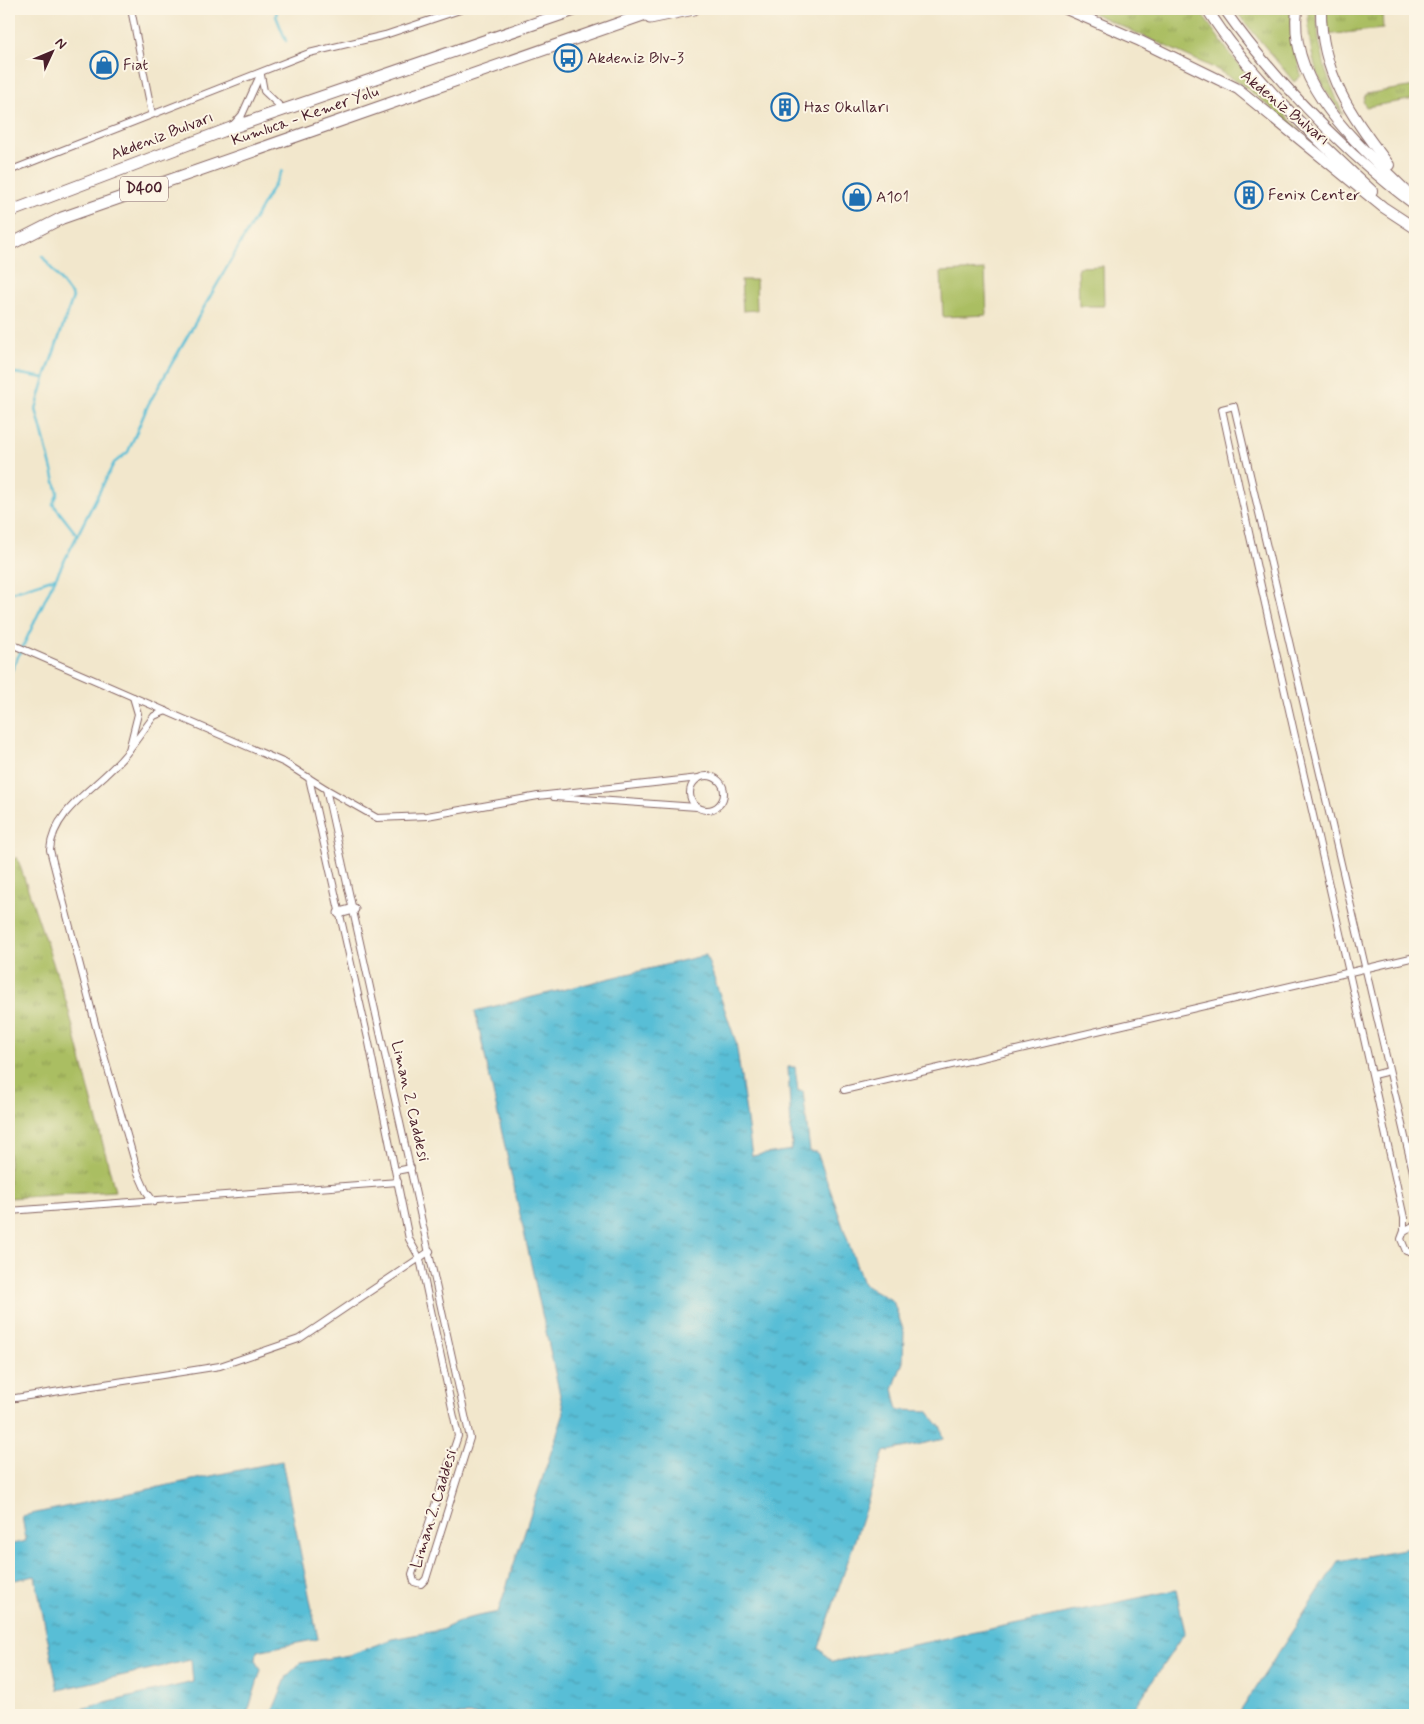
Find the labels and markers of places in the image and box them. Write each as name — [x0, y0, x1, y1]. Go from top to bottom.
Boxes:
bus stop icon: Akdeniz Blv-3 — [553, 43, 583, 73]
place label: Akdeniz Blv-3 — [587, 48, 684, 69]
shop icon: Fiat — [89, 50, 119, 80]
place label: Fiat — [123, 55, 148, 76]
building icon: Has Okulları — [770, 92, 800, 122]
place label: Has Okulları — [804, 97, 889, 118]
building icon: Fenix Center — [1234, 180, 1264, 210]
shop icon: A101 — [842, 182, 872, 212]
place label: Fenix Center — [1268, 185, 1360, 206]
place label: A101 — [876, 187, 909, 208]

